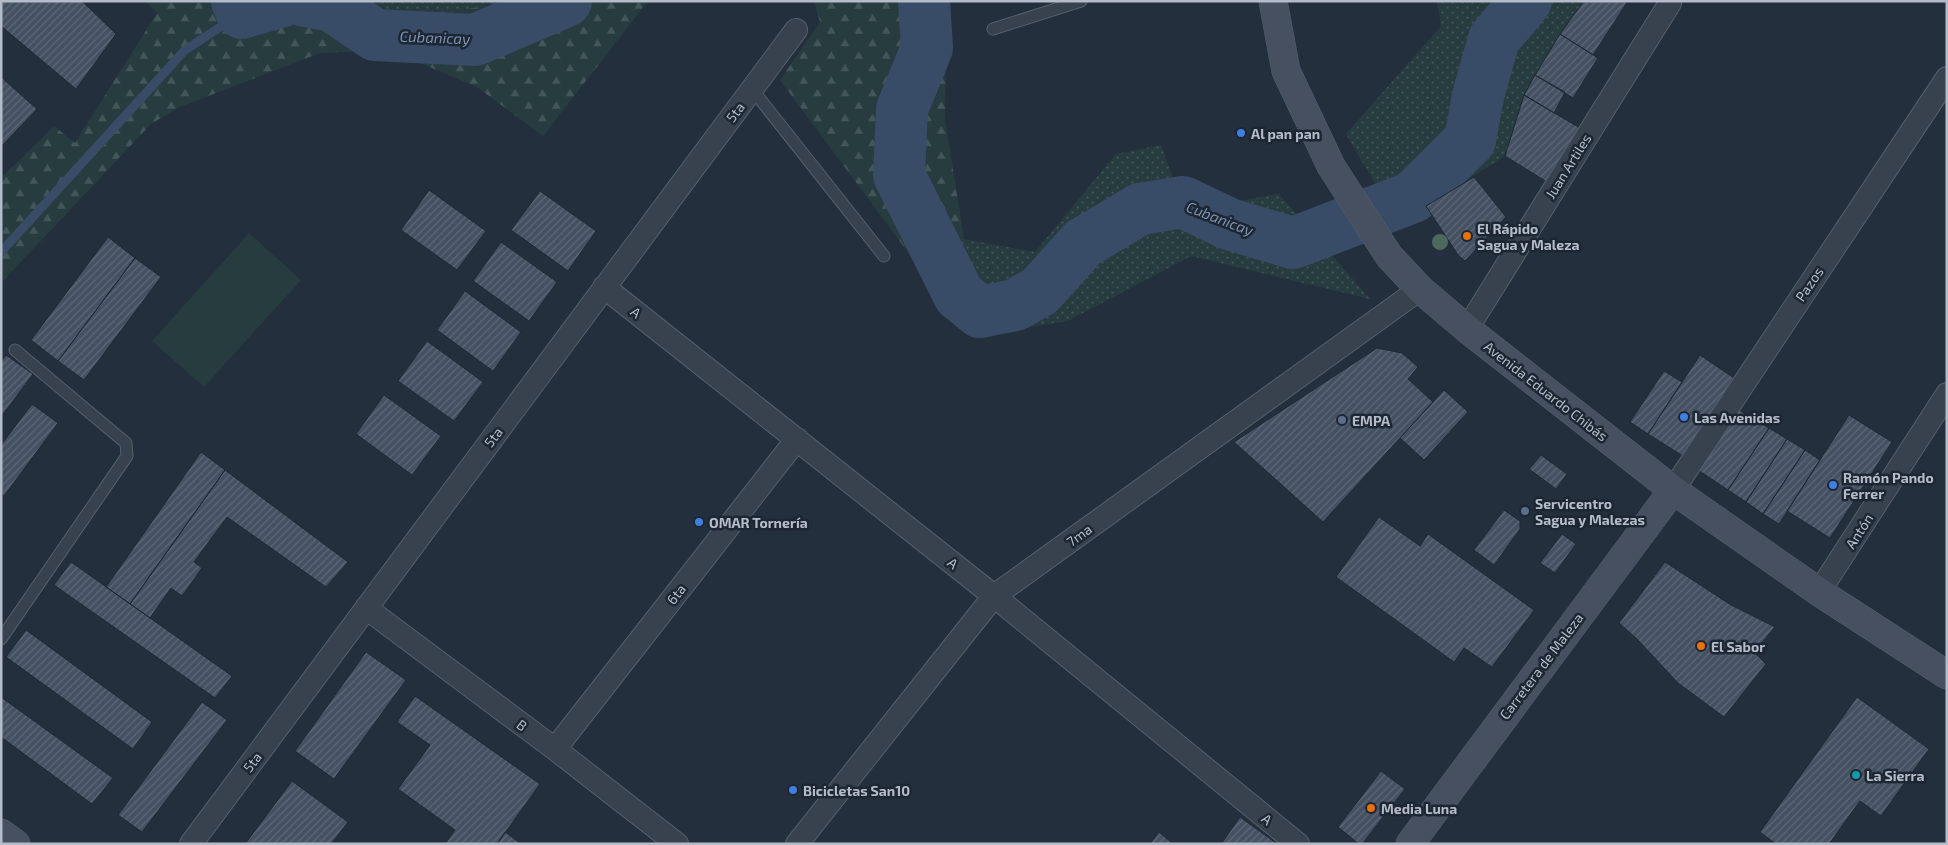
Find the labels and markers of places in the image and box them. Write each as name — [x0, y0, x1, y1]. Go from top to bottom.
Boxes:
place label: Al pan pan — [1251, 125, 1320, 142]
marker: Al pan pan — [1235, 127, 1247, 139]
place label: El Rápido Sagua y Maleza — [1477, 220, 1580, 253]
marker: El Rápido Sagua y Maleza — [1461, 230, 1473, 242]
place label: Las Avenidas — [1694, 409, 1780, 426]
marker: Las Avenidas — [1678, 411, 1690, 423]
place label: EMPA — [1352, 412, 1391, 429]
marker: EMPA — [1336, 414, 1348, 426]
place label: Ramón Pando Ferrer — [1843, 469, 1934, 502]
marker: Ramón Pando Ferrer — [1827, 479, 1839, 491]
place label: Servicentro Sagua y Malezas — [1535, 495, 1645, 528]
marker: Servicentro Sagua y Malezas — [1519, 505, 1531, 517]
place label: OMAR Tornería — [709, 514, 808, 531]
marker: OMAR Tornería — [693, 516, 705, 528]
place label: El Sabor — [1711, 638, 1765, 655]
marker: El Sabor — [1695, 640, 1707, 652]
place label: La Sierra — [1866, 767, 1924, 784]
marker: La Sierra — [1850, 769, 1862, 781]
place label: Bicicletas San10 — [803, 782, 910, 799]
marker: Bicicletas San10 — [787, 784, 799, 796]
place label: Media Luna — [1381, 800, 1457, 817]
marker: Media Luna — [1365, 802, 1377, 814]

